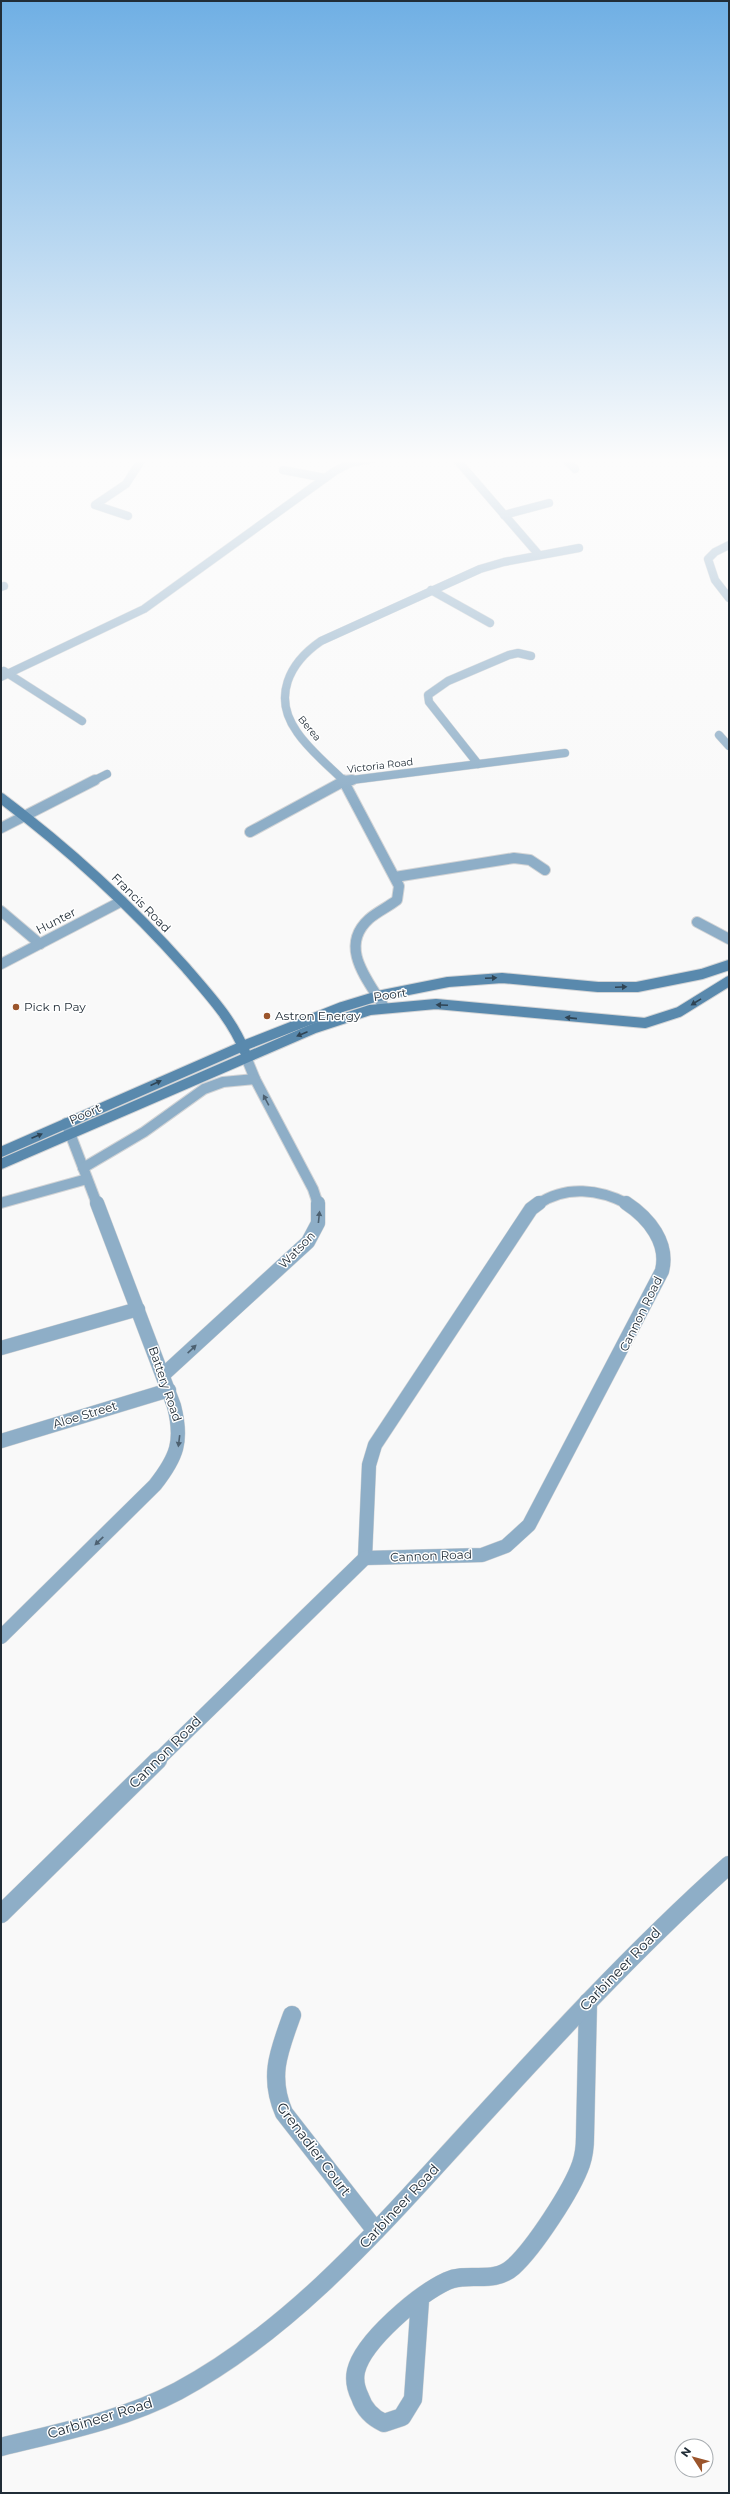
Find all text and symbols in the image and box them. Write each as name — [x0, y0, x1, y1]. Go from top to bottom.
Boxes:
street label: Berea — [295, 713, 324, 744]
street label: Victoria Road — [346, 755, 414, 776]
street label: Francis Road — [109, 870, 174, 935]
street label: Hunter — [33, 904, 78, 937]
one-way arrow — [485, 975, 498, 981]
one-way arrow — [615, 984, 628, 990]
street label: Poort — [372, 985, 408, 1004]
place label: Pick n Pay — [24, 999, 86, 1014]
one-way arrow — [690, 999, 702, 1006]
one-way arrow — [436, 1001, 448, 1008]
marker: Pick n Pay — [11, 1002, 21, 1012]
place label: Astron Energy — [275, 1008, 361, 1023]
marker: Astron Energy — [262, 1011, 272, 1021]
one-way arrow — [565, 1014, 577, 1021]
one-way arrow — [295, 1031, 307, 1037]
one-way arrow — [150, 1080, 162, 1086]
one-way arrow — [263, 1094, 269, 1105]
street label: Poort — [67, 1100, 103, 1127]
one-way arrow — [31, 1133, 42, 1139]
one-way arrow — [316, 1211, 323, 1223]
street label: Watson — [275, 1228, 318, 1271]
street label: Cannon Road — [616, 1274, 665, 1354]
street label: Battery Road — [146, 1344, 185, 1423]
one-way arrow — [187, 1344, 197, 1353]
street label: Aloe Street — [51, 1398, 119, 1431]
one-way arrow — [176, 1435, 182, 1447]
one-way arrow — [94, 1536, 104, 1546]
street label: Cannon Road — [390, 1547, 472, 1564]
street label: Cannon Road — [125, 1712, 205, 1792]
street label: Carbineer Road — [576, 1924, 664, 2014]
street label: Grenadier Court — [273, 2099, 355, 2200]
street label: Carbineer Road — [355, 2160, 443, 2252]
street label: Carbineer Road — [45, 2393, 155, 2443]
north arrow — [674, 2438, 714, 2478]
text: N — [678, 2444, 694, 2460]

